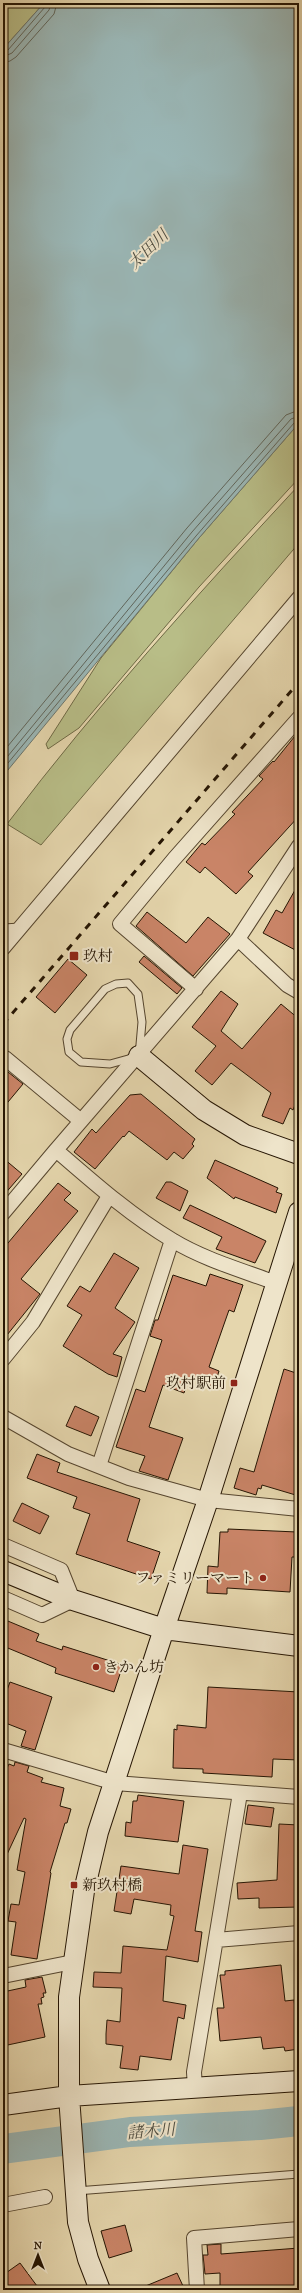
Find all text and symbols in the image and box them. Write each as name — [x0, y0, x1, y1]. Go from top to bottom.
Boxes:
water label: 太田川 — [124, 224, 173, 273]
place label: 玖村 — [83, 947, 113, 965]
marker: 玖村 — [68, 950, 80, 962]
place label: 玖村駅前 — [166, 1374, 226, 1392]
marker: 玖村駅前 — [229, 1378, 239, 1388]
place label: ファミリーマート — [135, 1569, 255, 1587]
marker: ファミリーマート — [258, 1573, 268, 1583]
place label: きかん坊 — [104, 1658, 164, 1676]
marker: きかん坊 — [91, 1662, 101, 1672]
place label: 新玖村橋 — [82, 1876, 142, 1894]
marker: 新玖村橋 — [69, 1880, 79, 1890]
water label: 諸木川 — [126, 2119, 178, 2143]
north arrow — [18, 2235, 58, 2275]
text: N — [34, 2239, 43, 2252]

